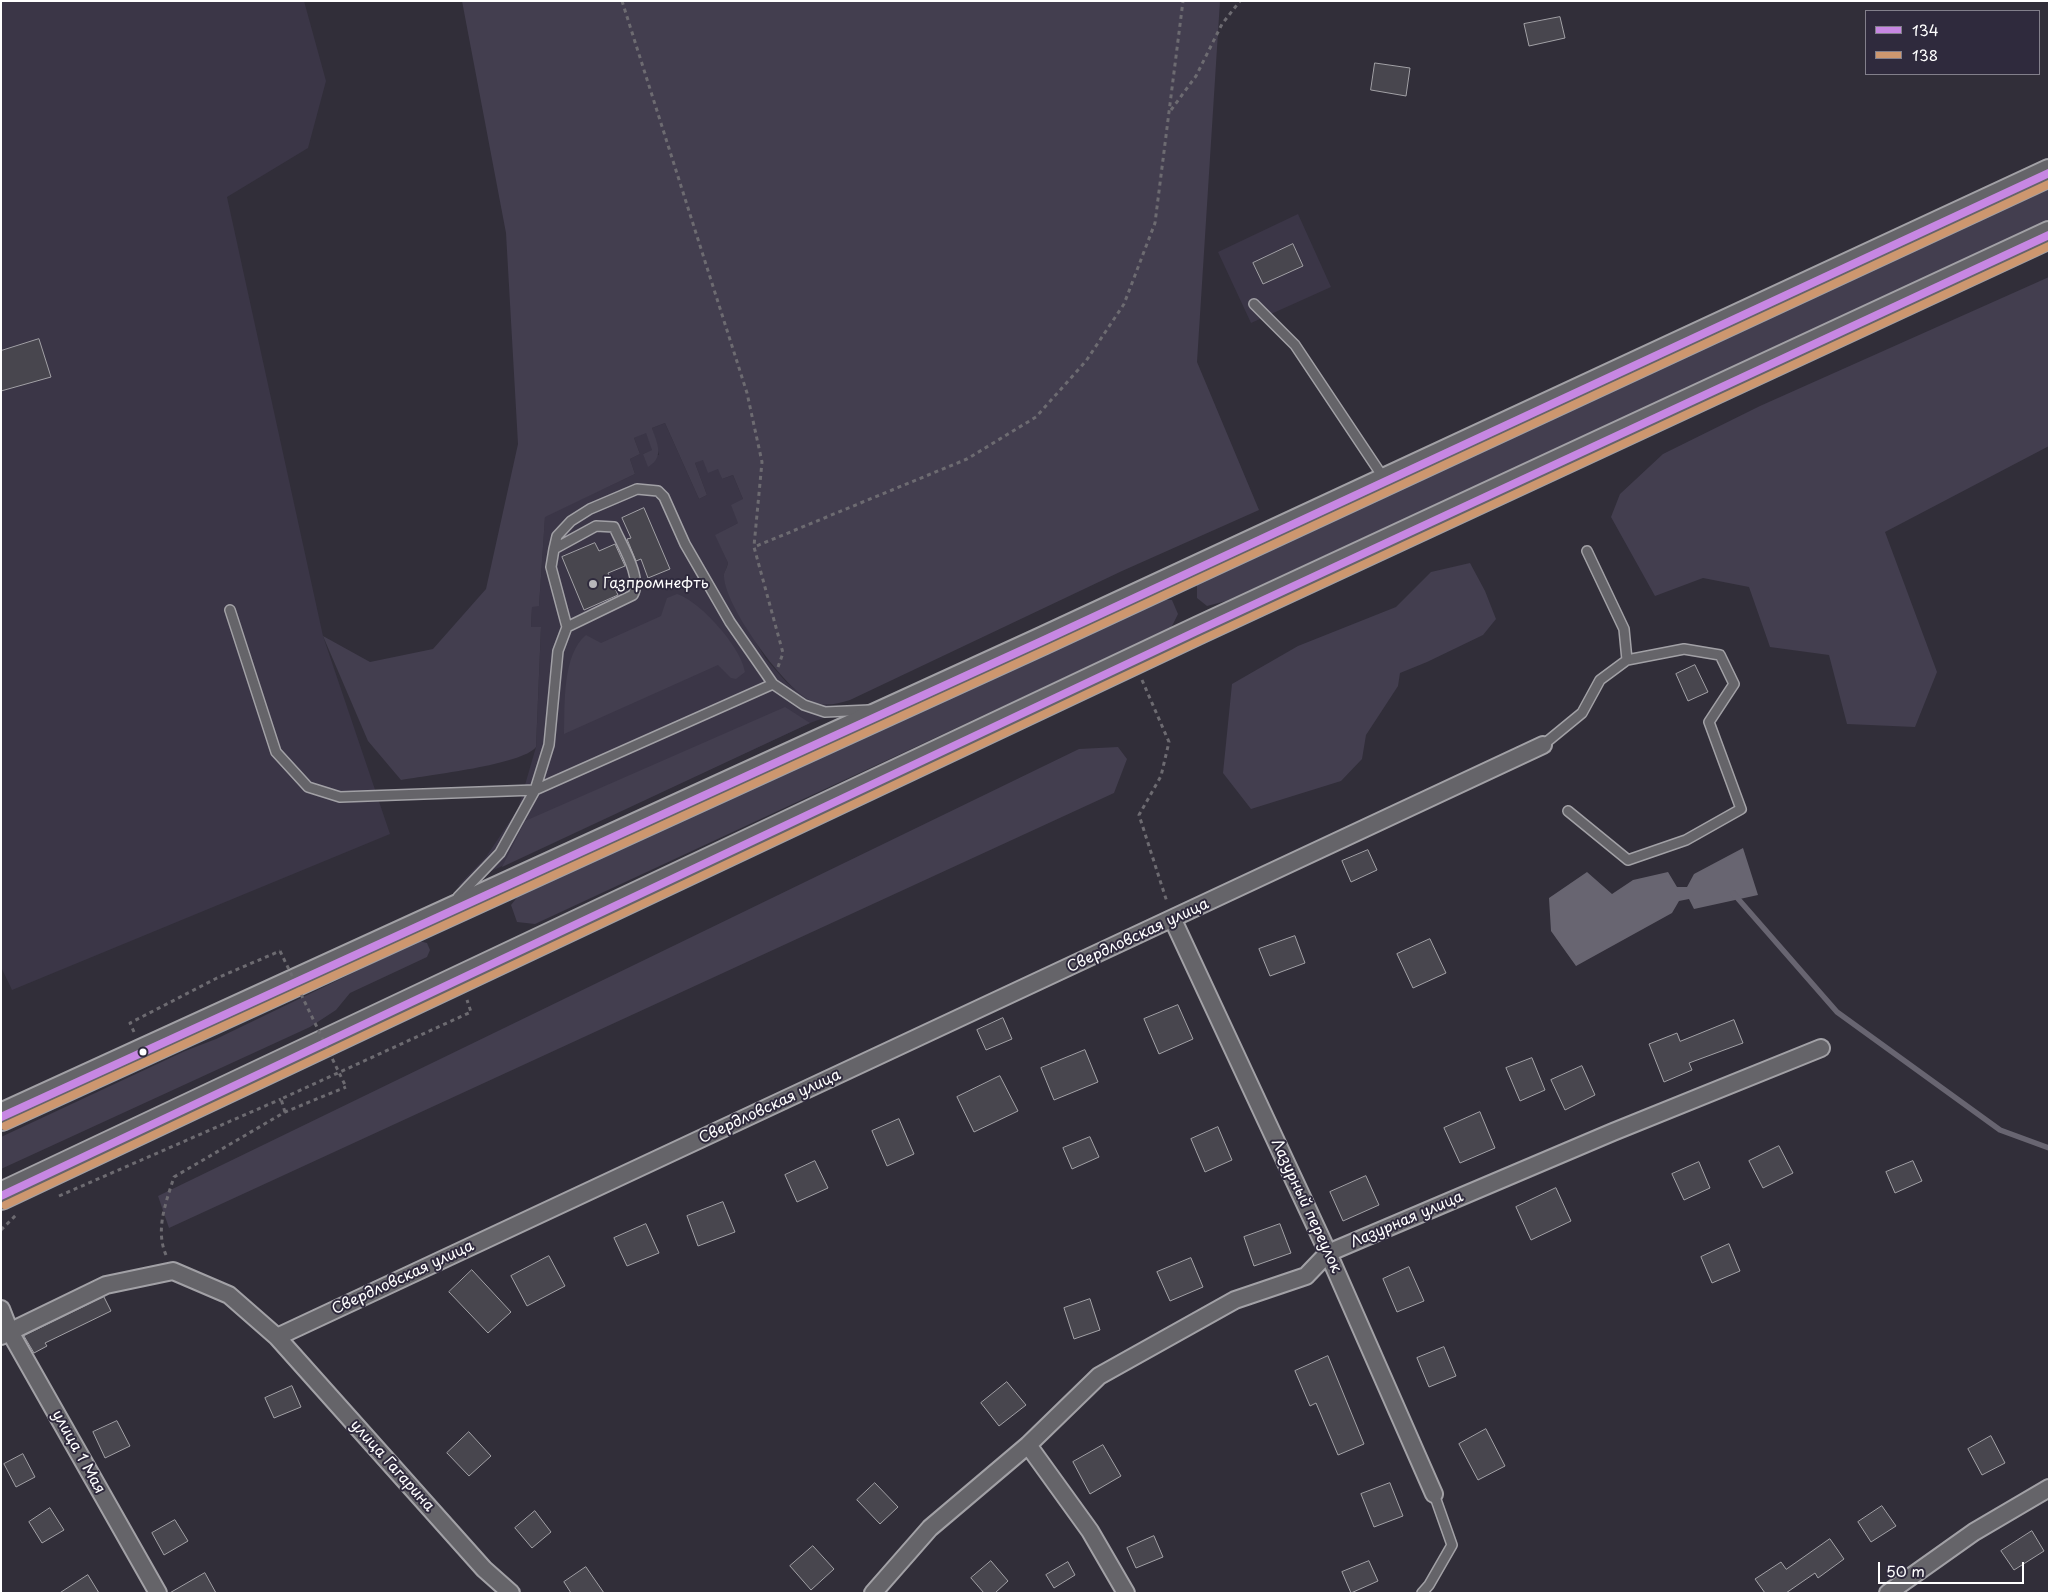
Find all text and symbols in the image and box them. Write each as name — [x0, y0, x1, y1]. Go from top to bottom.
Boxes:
legend — [1865, 10, 2040, 75]
text: 134 — [1912, 18, 1939, 41]
text: 138 — [1912, 43, 1938, 66]
place label: Газпромнефть — [603, 575, 708, 593]
marker: Газпромнефть — [587, 578, 599, 590]
street label: Свердловская улица — [1064, 895, 1212, 977]
unlabelled marker — [138, 1047, 148, 1057]
street label: Свердловская улица — [696, 1066, 844, 1148]
street label: Лазурный переулок — [1267, 1136, 1345, 1276]
street label: Лазурная улица — [1348, 1188, 1466, 1252]
street label: Свердловская улица — [329, 1237, 477, 1319]
street label: улица 1 Мая — [48, 1407, 108, 1497]
street label: улица Гагарина — [346, 1416, 438, 1516]
scale bar — [1880, 1552, 2026, 1584]
text: 50 m — [1886, 1559, 1925, 1582]

